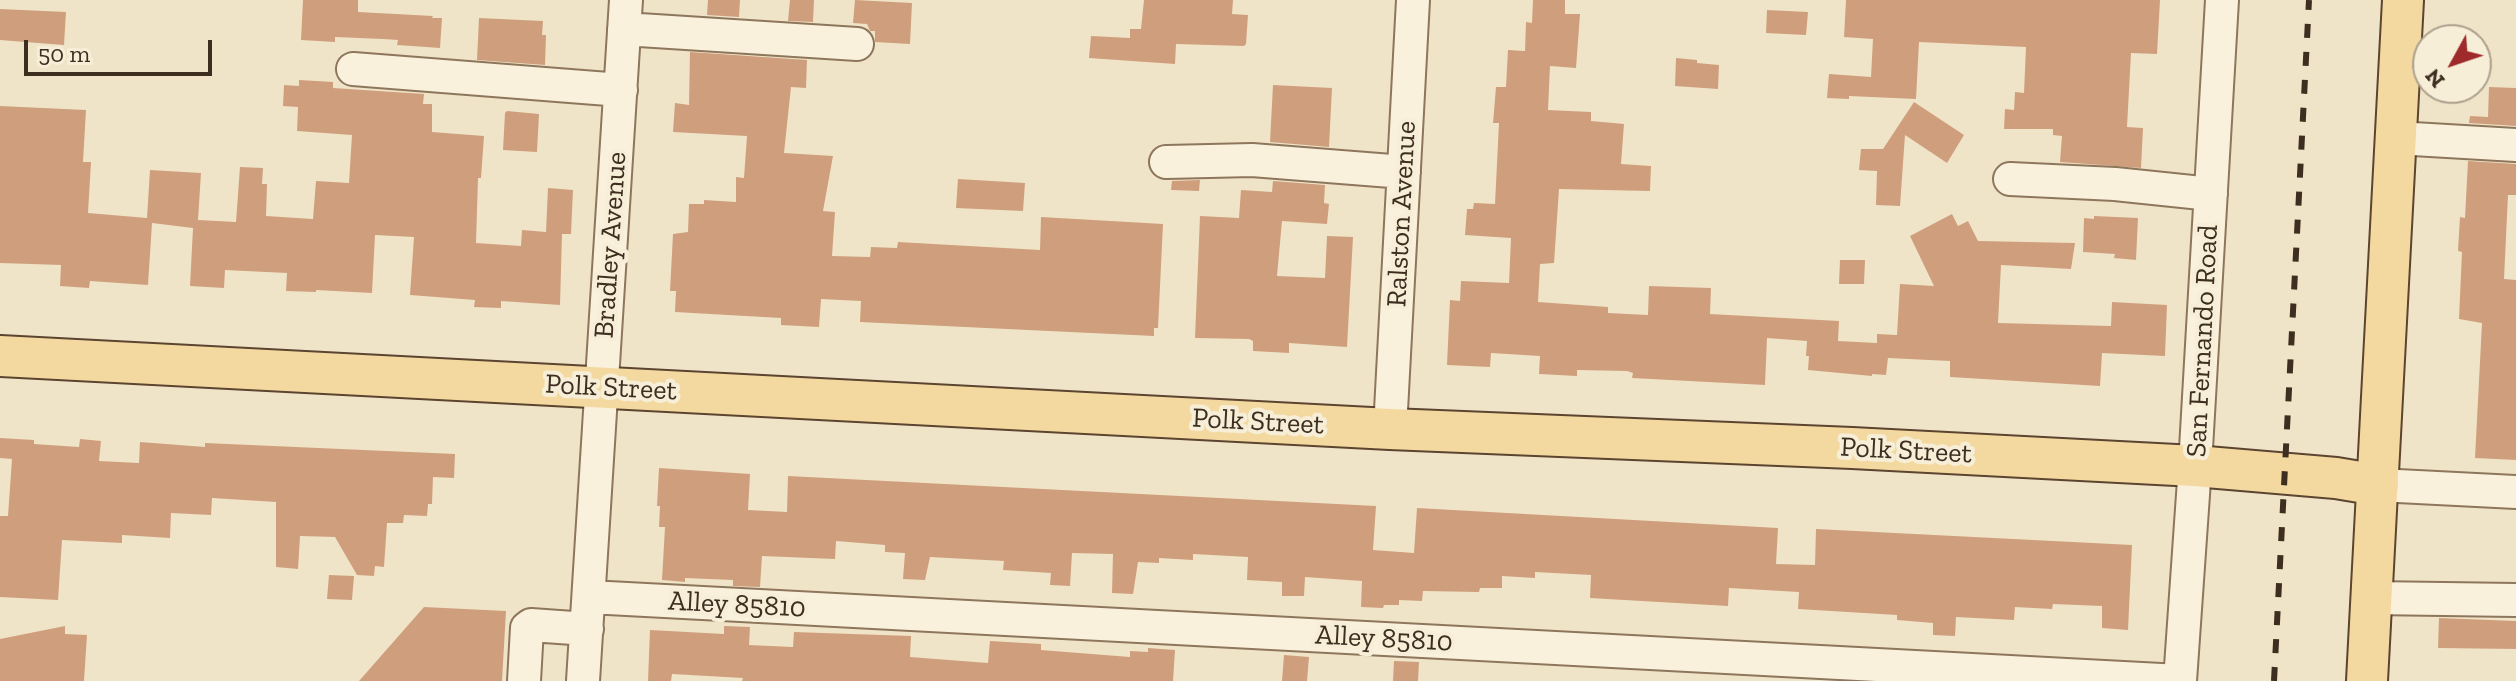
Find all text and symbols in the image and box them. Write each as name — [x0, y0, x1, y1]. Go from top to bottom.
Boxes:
scale bar — [28, 24, 216, 74]
north arrow — [2412, 24, 2492, 104]
text: 50 m — [38, 39, 90, 68]
text: N — [2419, 63, 2450, 94]
street label: Ralston Avenue — [1380, 120, 1424, 308]
street label: Bradley Avenue — [588, 151, 634, 339]
street label: San Fernando Road — [2180, 224, 2226, 458]
street label: Polk Street — [544, 368, 678, 408]
street label: Polk Street — [1191, 402, 1325, 442]
street label: Polk Street — [1839, 431, 1973, 471]
street label: Alley 85810 — [667, 585, 807, 625]
street label: Alley 85810 — [1314, 619, 1454, 659]

